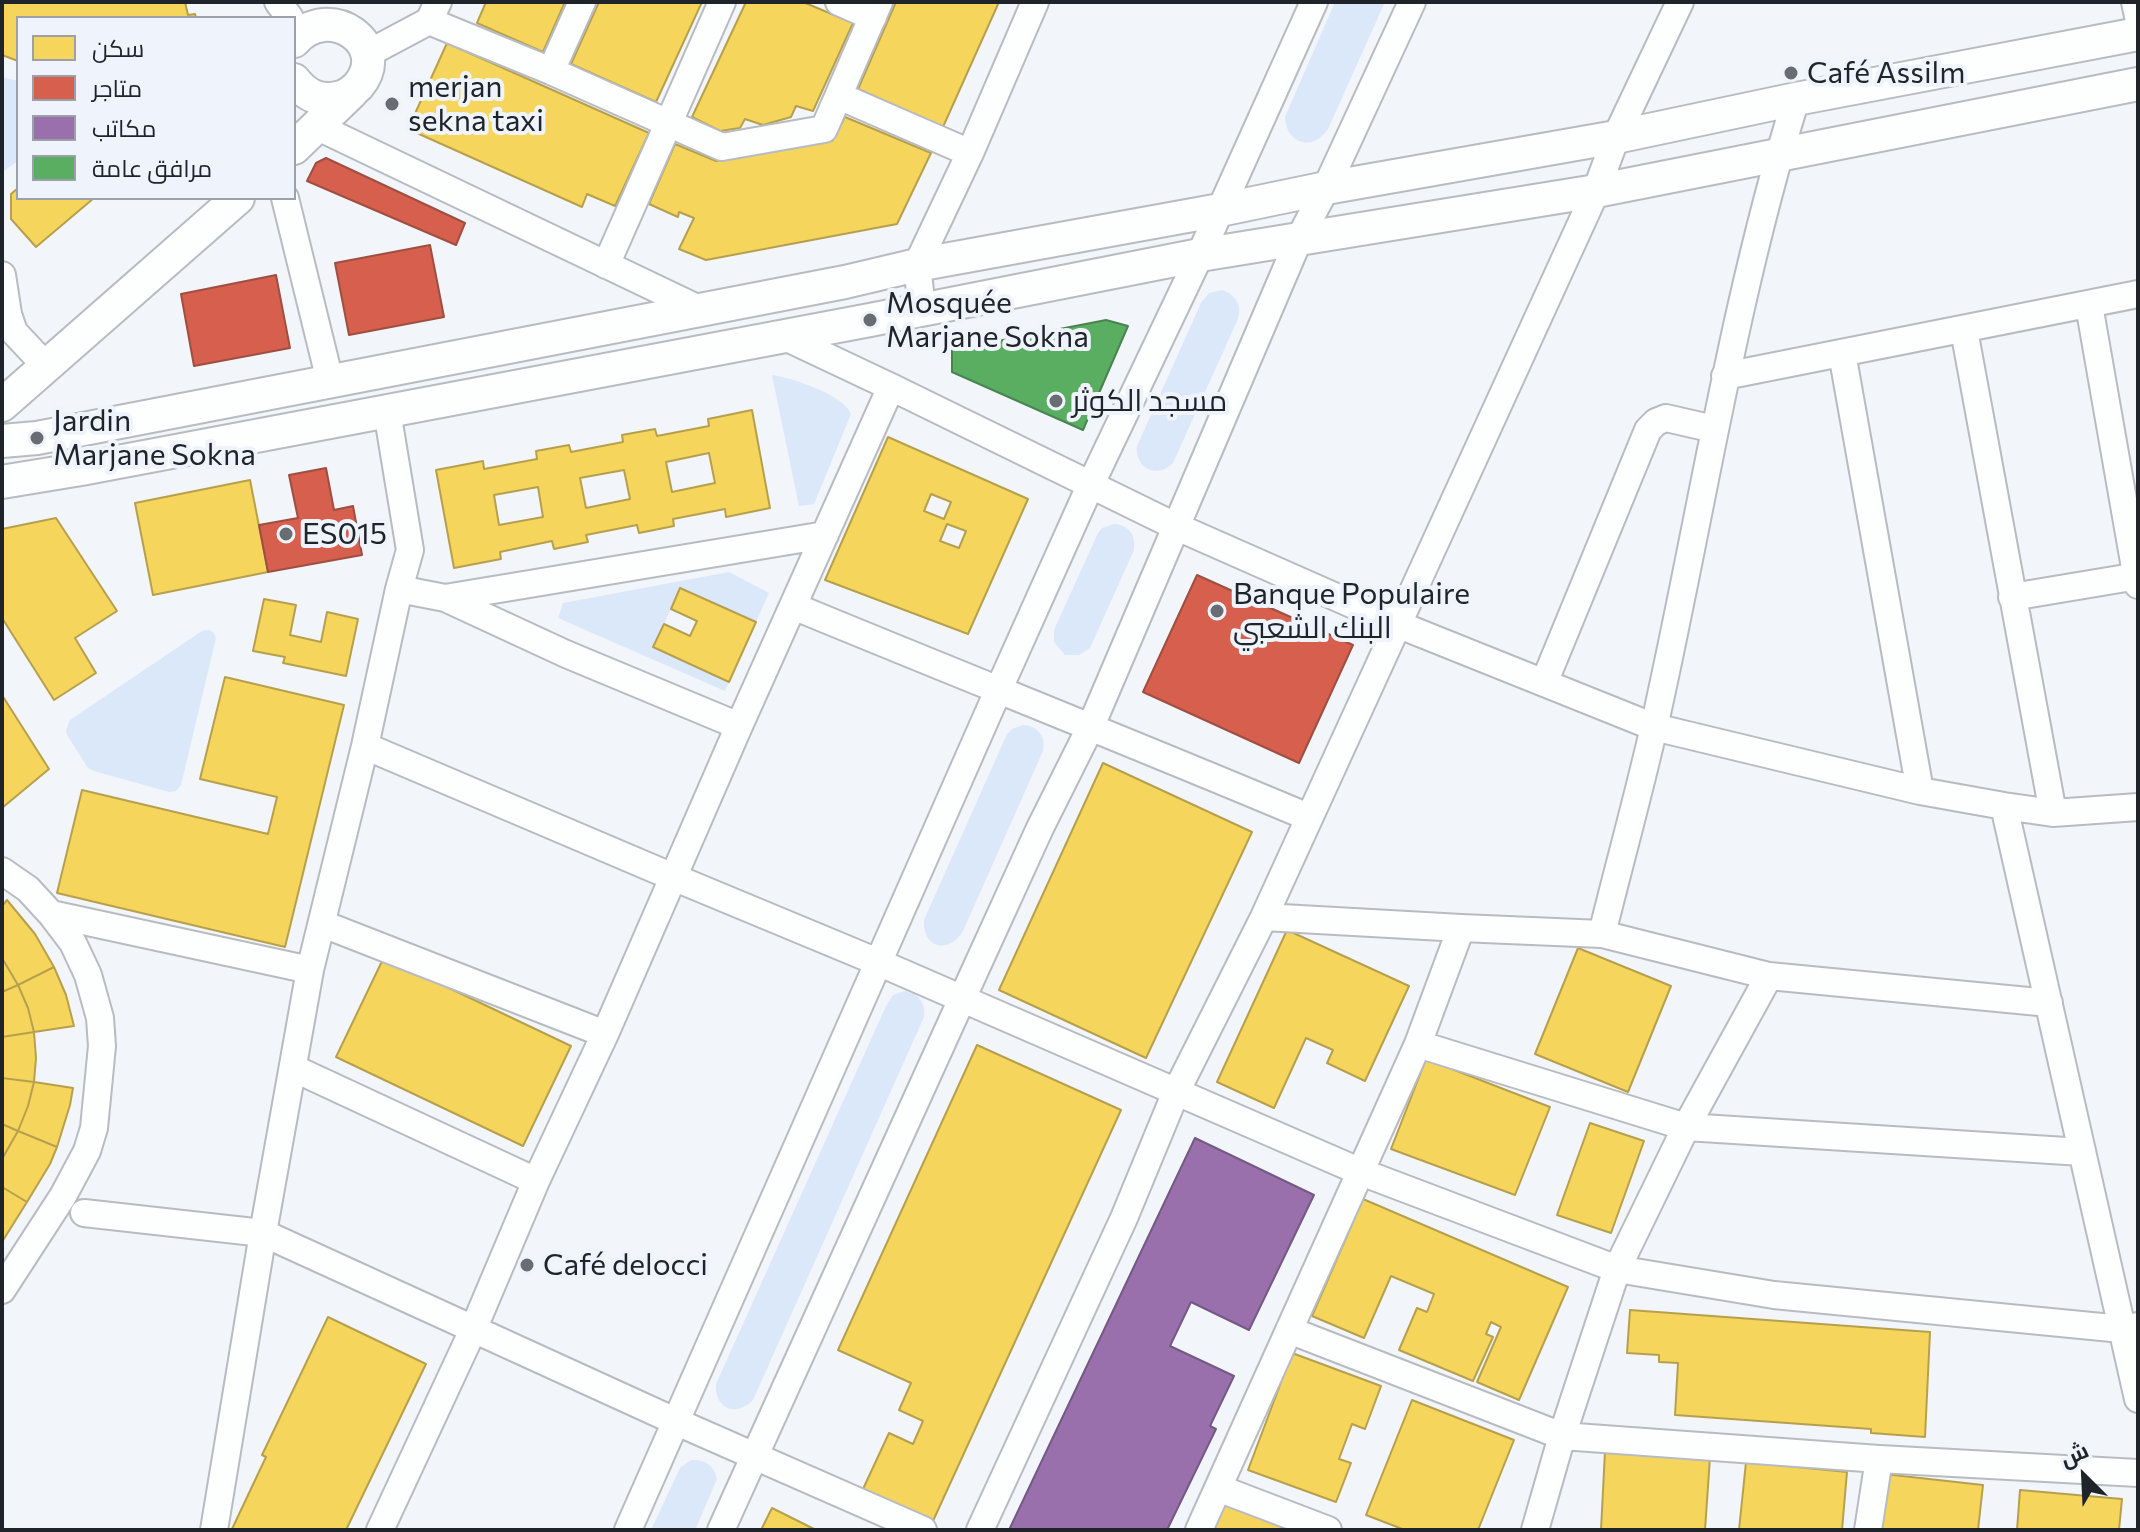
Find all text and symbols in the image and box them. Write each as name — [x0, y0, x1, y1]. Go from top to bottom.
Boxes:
legend — [16, 16, 296, 200]
text: سكن — [92, 33, 144, 62]
place label: Café Assilm — [1807, 55, 1965, 91]
marker: Café Assilm — [1782, 64, 1800, 82]
place label: merjan sekna taxi — [408, 69, 544, 140]
text: متاجر — [92, 73, 142, 102]
marker: merjan sekna taxi — [383, 95, 401, 113]
text: مكاتب — [92, 113, 156, 142]
text: مرافق عامة — [92, 153, 212, 182]
place label: Mosquée Marjane Sokna — [886, 285, 1089, 356]
marker: Mosquée Marjane Sokna — [861, 311, 879, 329]
place label: مسجد الكوثر — [1072, 383, 1227, 419]
marker: مسجد الكوثر — [1047, 392, 1065, 410]
place label: Jardin Marjane Sokna — [53, 403, 256, 474]
marker: Jardin Marjane Sokna — [28, 429, 46, 447]
place label: ES015 — [302, 516, 387, 552]
marker: ES015 — [277, 525, 295, 543]
place label: Banque Populaire البنك الشعبي — [1233, 576, 1470, 646]
marker: Banque Populaire البنك الشعبي — [1208, 602, 1226, 620]
place label: Café delocci — [543, 1247, 708, 1283]
marker: Café delocci — [518, 1256, 536, 1274]
north arrow — [2044, 1436, 2124, 1516]
text: ش — [2056, 1436, 2092, 1472]

